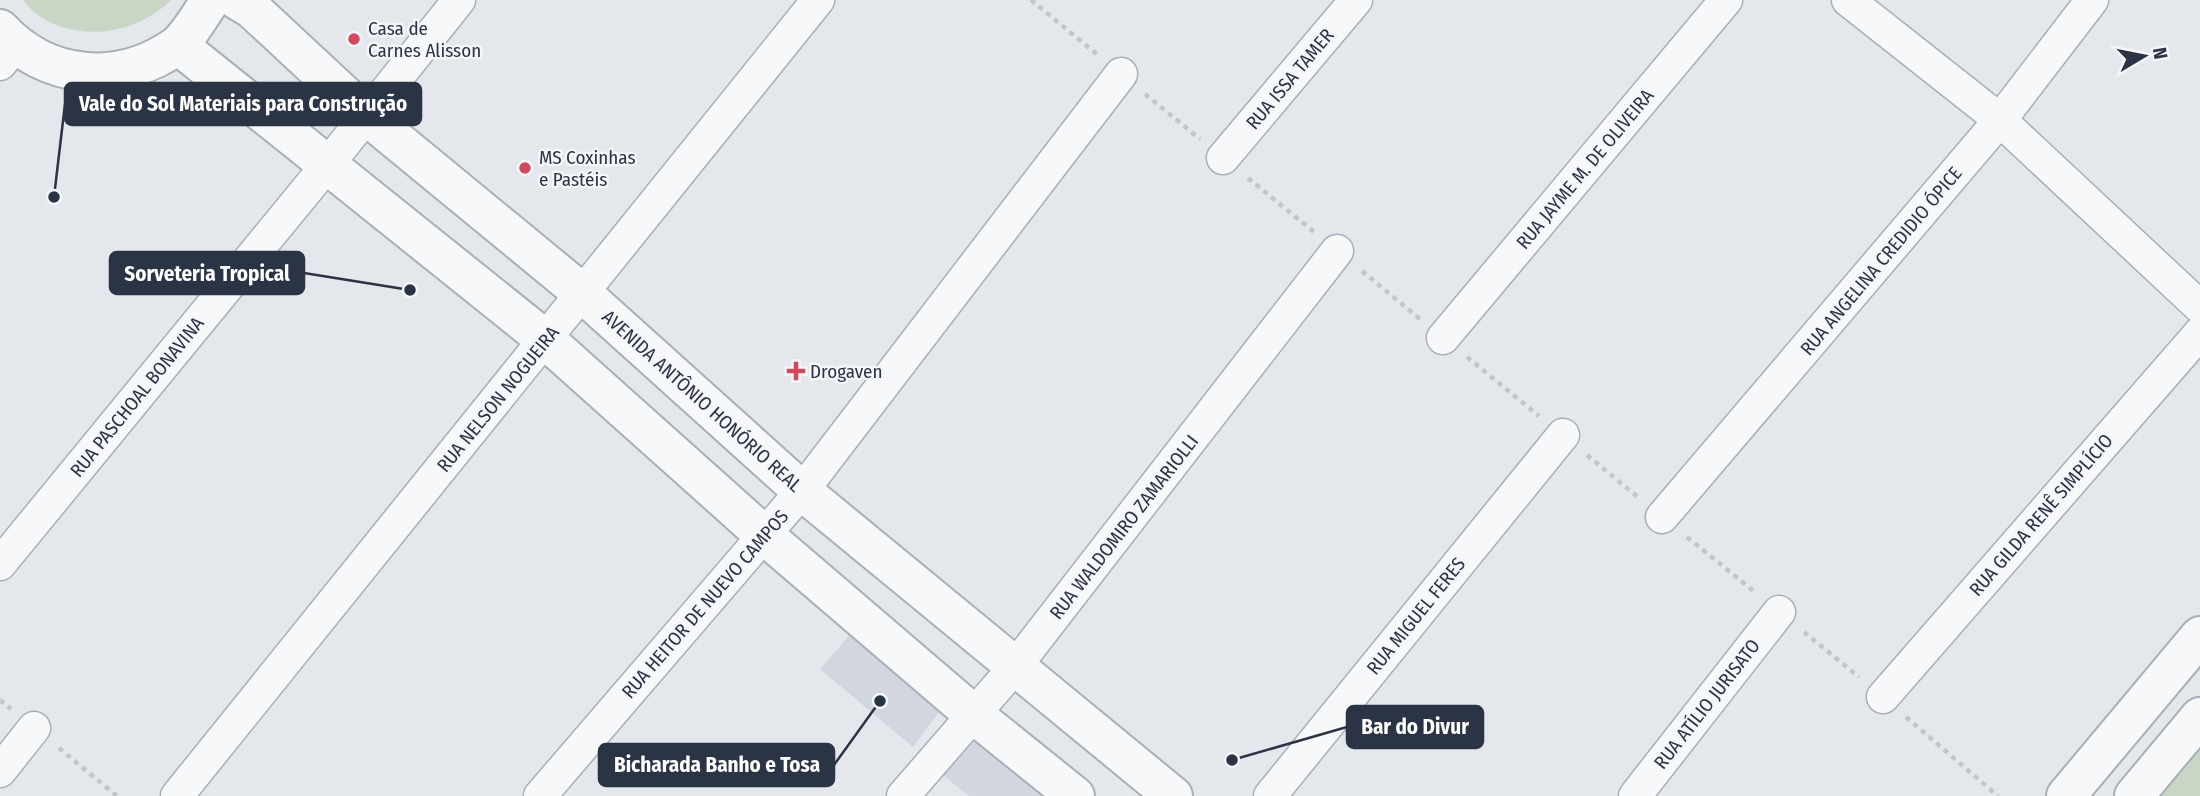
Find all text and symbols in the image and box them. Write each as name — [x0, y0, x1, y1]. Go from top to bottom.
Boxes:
place label: Casa de Carnes Alisson — [368, 17, 481, 62]
north arrow — [2109, 21, 2179, 91]
street label: RUA ISSA TAMER — [1241, 24, 1339, 134]
marker: Casa de Carnes Alisson — [346, 31, 362, 47]
text: N — [2148, 46, 2173, 61]
callout: Vale do Sol Materiais para Construção — [65, 83, 421, 125]
street label: RUA JAYME M. DE OLIVEIRA — [1511, 84, 1659, 254]
text: Vale do Sol Materiais para Construção — [78, 91, 407, 117]
place label: MS Coxinhas e Pastéis — [539, 146, 636, 191]
marker: MS Coxinhas e Pastéis — [517, 160, 533, 176]
street label: RUA ANGELINA CREDIDIO ÓPICE — [1795, 162, 1967, 360]
callout: Sorveteria Tropical — [110, 252, 304, 294]
text: Sorveteria Tropical — [124, 261, 290, 287]
street label: AVENIDA ANTÔNIO HONÓRIO REAL — [597, 305, 807, 497]
street label: RUA PASCHOAL BONAVINA — [65, 312, 209, 482]
street label: RUA NELSON NOGUEIRA — [432, 321, 564, 477]
place label: Drogaven — [810, 360, 883, 383]
marker: Drogaven — [788, 363, 804, 379]
street label: RUA GILDA RENÊ SIMPLÍCIO — [1964, 429, 2118, 601]
street label: RUA WALDOMIRO ZAMARIOLLI — [1045, 430, 1203, 624]
street label: RUA HEITOR DE NUEVO CAMPOS — [617, 505, 793, 703]
street label: RUA MIGUEL FERES — [1362, 553, 1470, 679]
street label: RUA ATÍLIO JURISATO — [1649, 635, 1765, 773]
callout: Bar do Divur — [1347, 706, 1483, 748]
text: Bar do Divur — [1361, 714, 1469, 740]
callout: Bicharada Banho e Tosa — [599, 744, 834, 786]
text: Bicharada Banho e Tosa — [614, 752, 820, 778]

